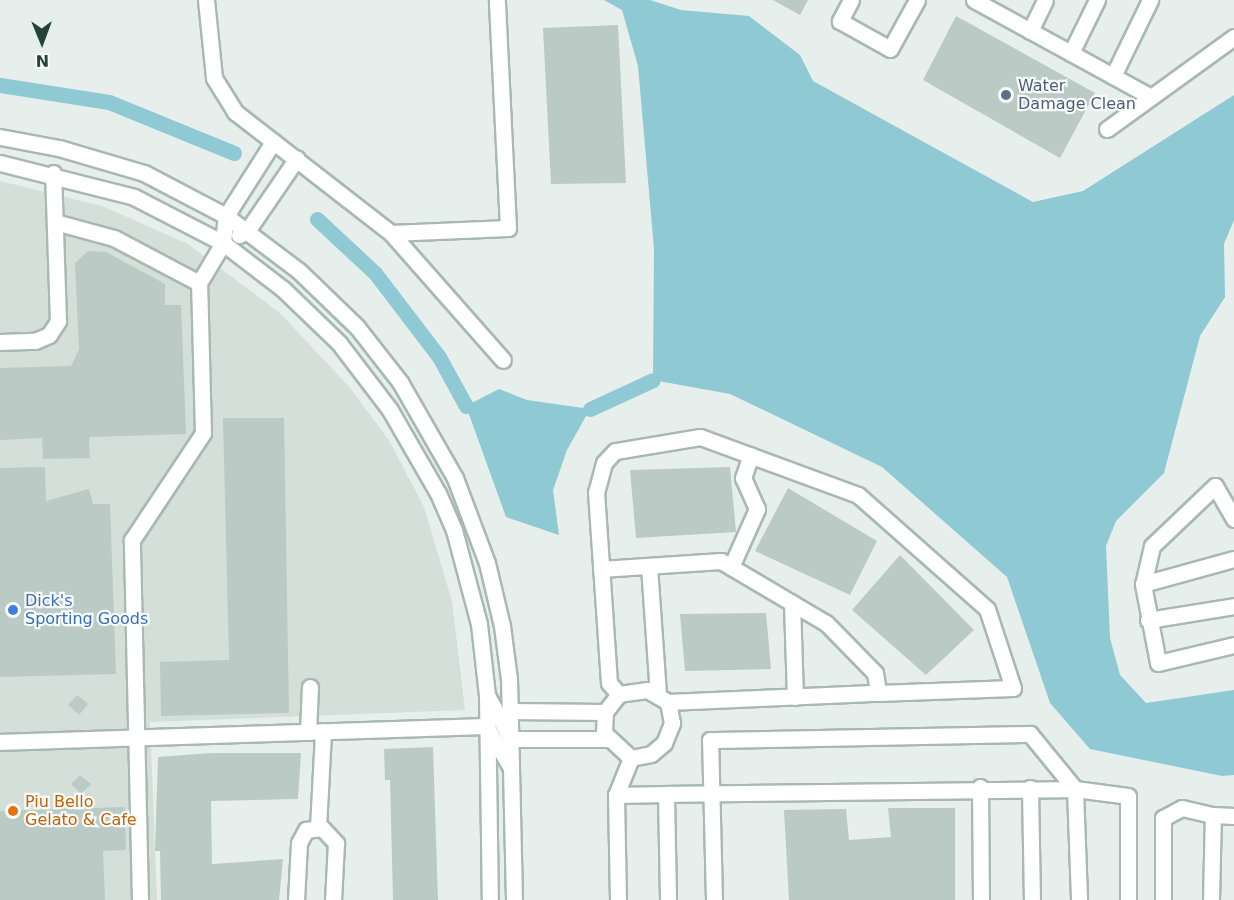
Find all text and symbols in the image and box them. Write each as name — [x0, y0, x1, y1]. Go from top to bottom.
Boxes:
north arrow — [12, 12, 72, 72]
text: N — [35, 51, 49, 70]
place label: Water Damage Clean — [1018, 76, 1136, 114]
marker: Water Damage Clean — [999, 88, 1013, 102]
place label: Dick's Sporting Goods — [25, 591, 148, 629]
marker: Dick's Sporting Goods — [6, 603, 20, 617]
place label: Piu Bello Gelato & Cafe — [25, 792, 137, 830]
marker: Piu Bello Gelato & Cafe — [6, 804, 20, 818]

